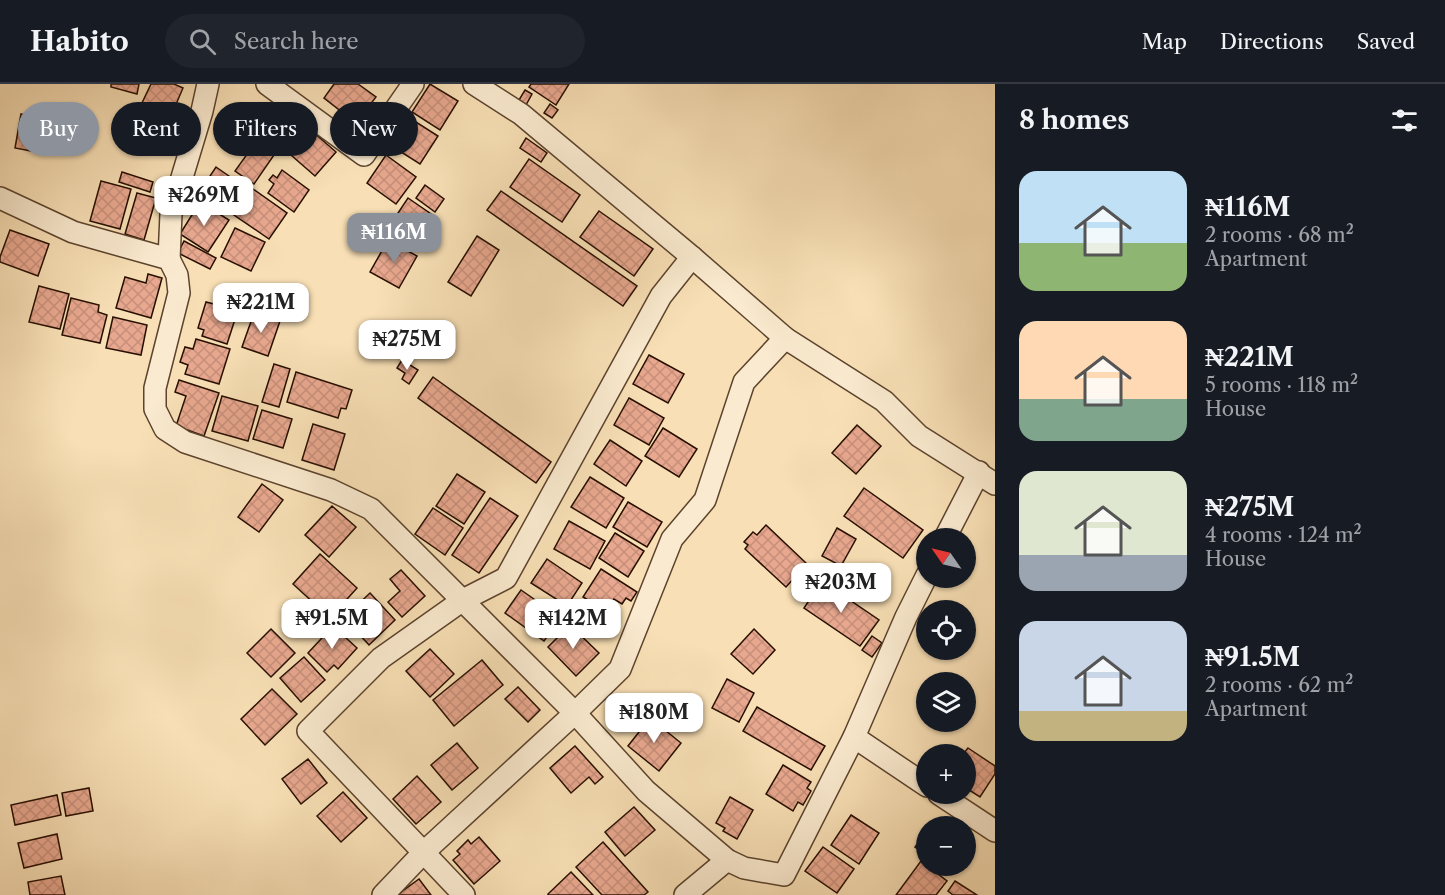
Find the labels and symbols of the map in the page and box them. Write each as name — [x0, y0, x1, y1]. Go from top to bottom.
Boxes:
pin: ₦269M — [162, 176, 246, 227]
pin: ₦116M — [352, 213, 436, 264]
pin: ₦221M — [219, 283, 303, 334]
pin: ₦275M — [365, 320, 449, 371]
north arrow — [916, 528, 976, 588]
pin: ₦203M — [799, 563, 883, 614]
pin: ₦91.5M — [283, 599, 381, 650]
pin: ₦142M — [531, 599, 615, 650]
pin: ₦180M — [612, 693, 696, 744]

